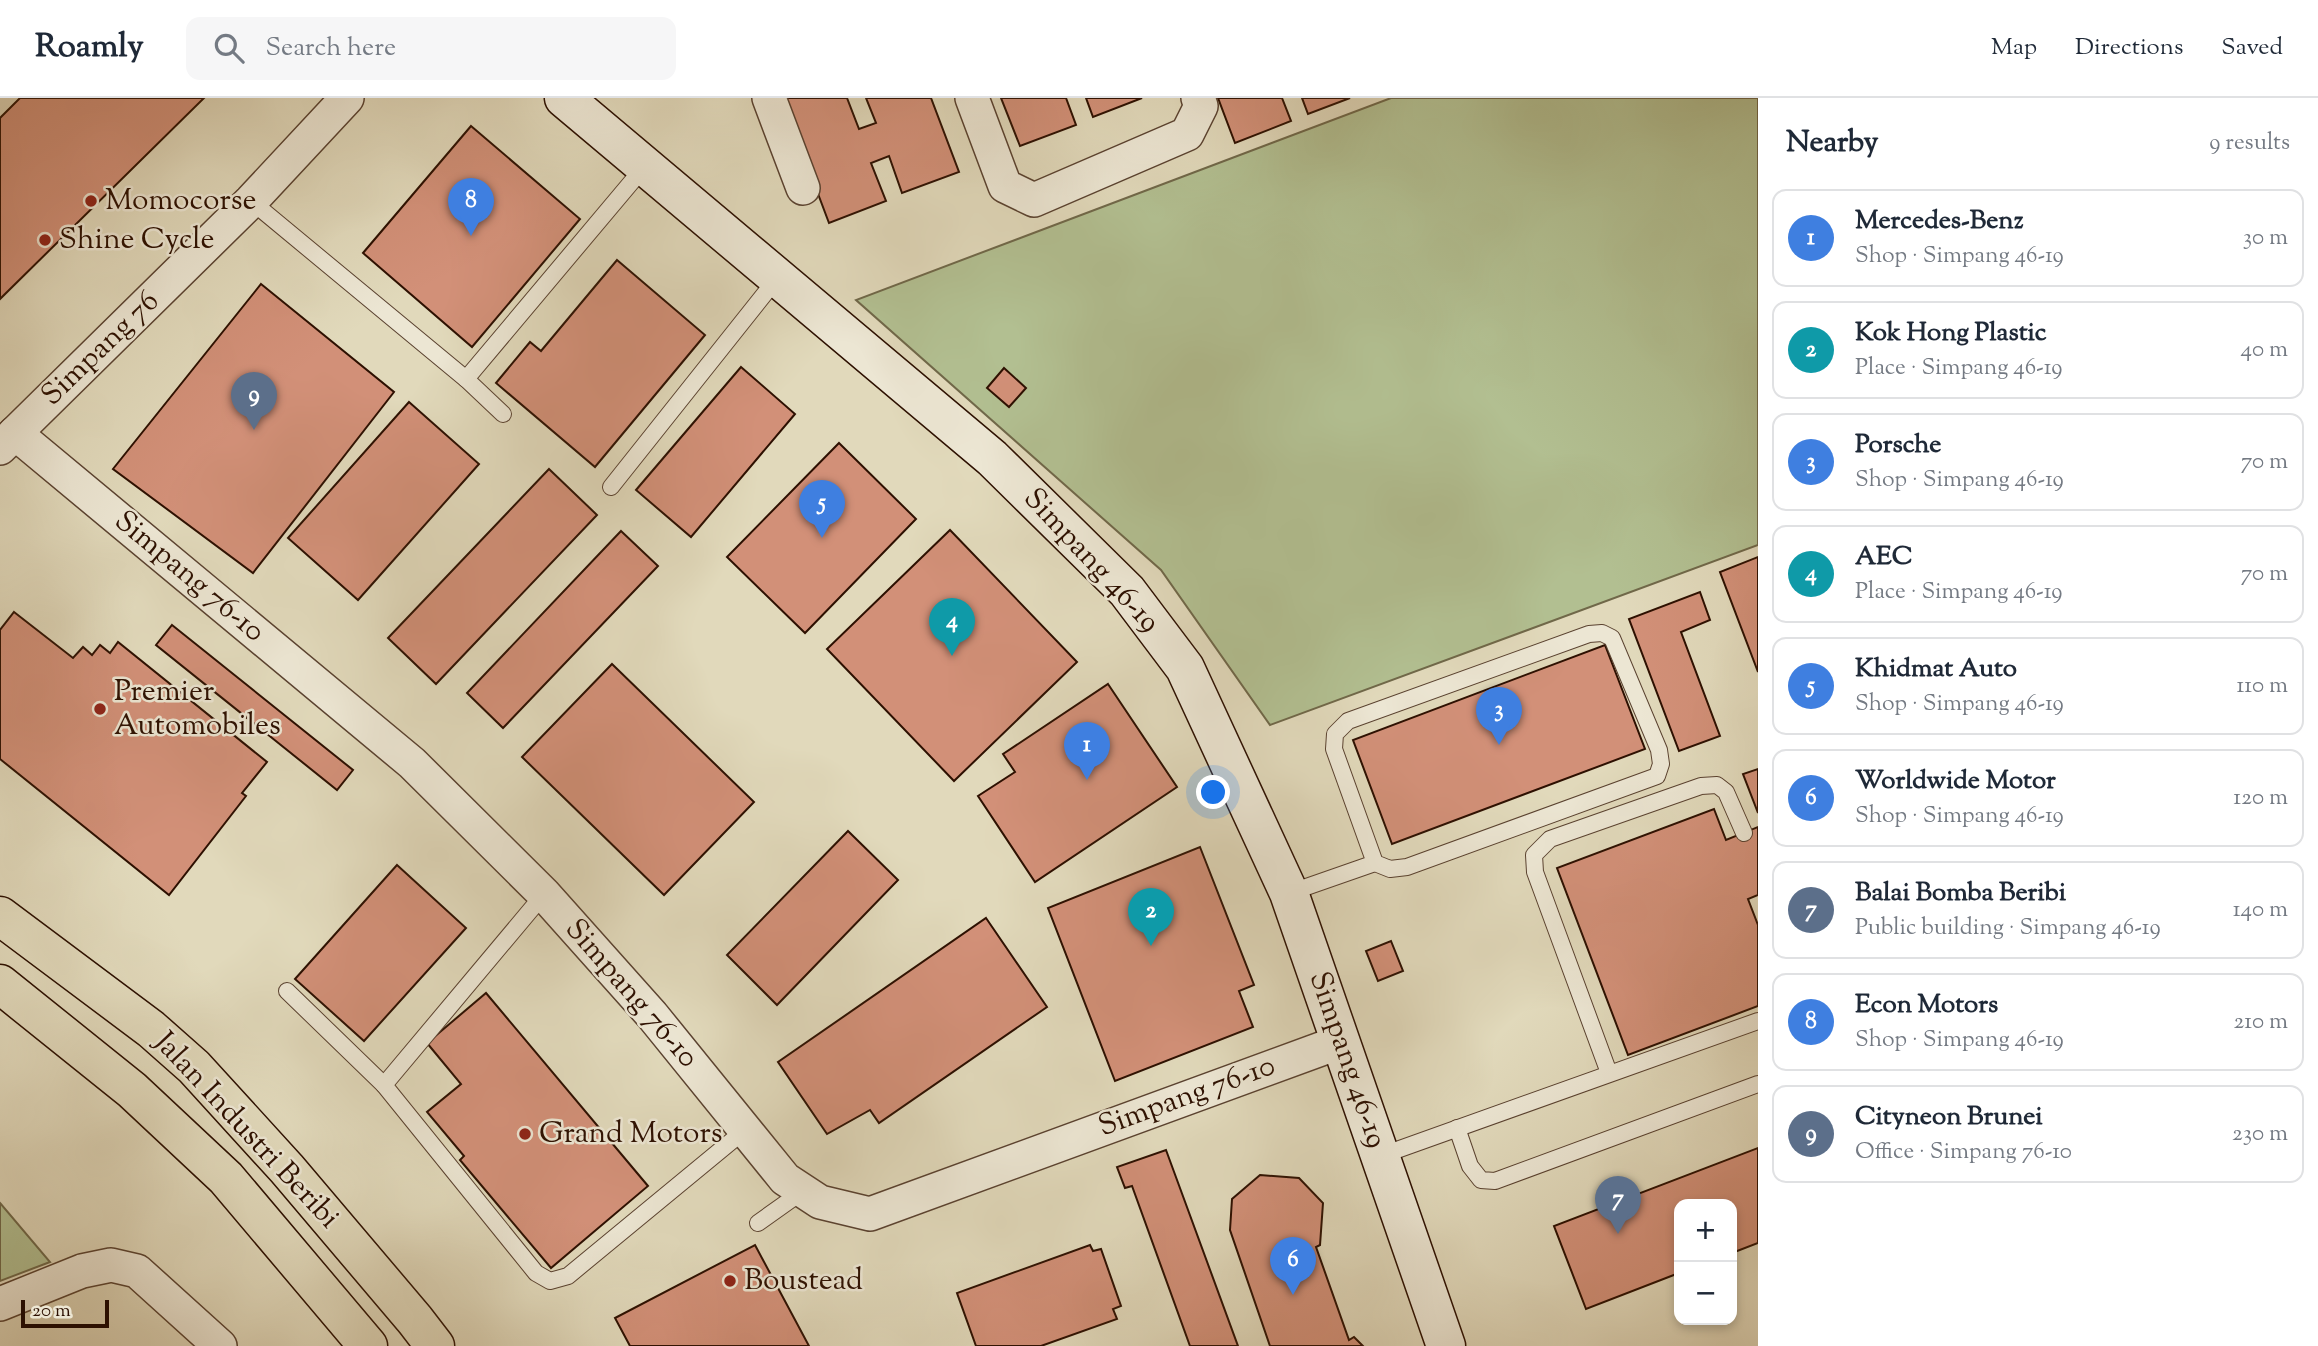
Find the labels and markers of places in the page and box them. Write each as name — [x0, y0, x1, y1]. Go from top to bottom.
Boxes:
pin: 8 — [448, 178, 494, 236]
place label: Momocorse — [105, 180, 256, 223]
marker: Momocorse — [83, 193, 99, 209]
place label: Shine Cycle — [59, 219, 214, 262]
marker: Shine Cycle — [37, 232, 53, 248]
pin: 9 — [231, 372, 277, 430]
pin: 5 — [799, 480, 845, 538]
pin: 4 — [929, 598, 975, 656]
place label: Premier Automobiles — [114, 671, 281, 748]
pin: 3 — [1476, 687, 1522, 745]
marker: Premier Automobiles — [92, 701, 108, 717]
pin: 1 — [1064, 722, 1110, 780]
pin: 2 — [1128, 888, 1174, 946]
place label: Grand Motors — [539, 1113, 722, 1156]
marker: Grand Motors — [517, 1126, 533, 1142]
pin: 7 — [1595, 1176, 1641, 1234]
pin: 6 — [1270, 1237, 1316, 1295]
place label: Boustead — [744, 1260, 863, 1303]
marker: Boustead — [722, 1273, 738, 1289]

